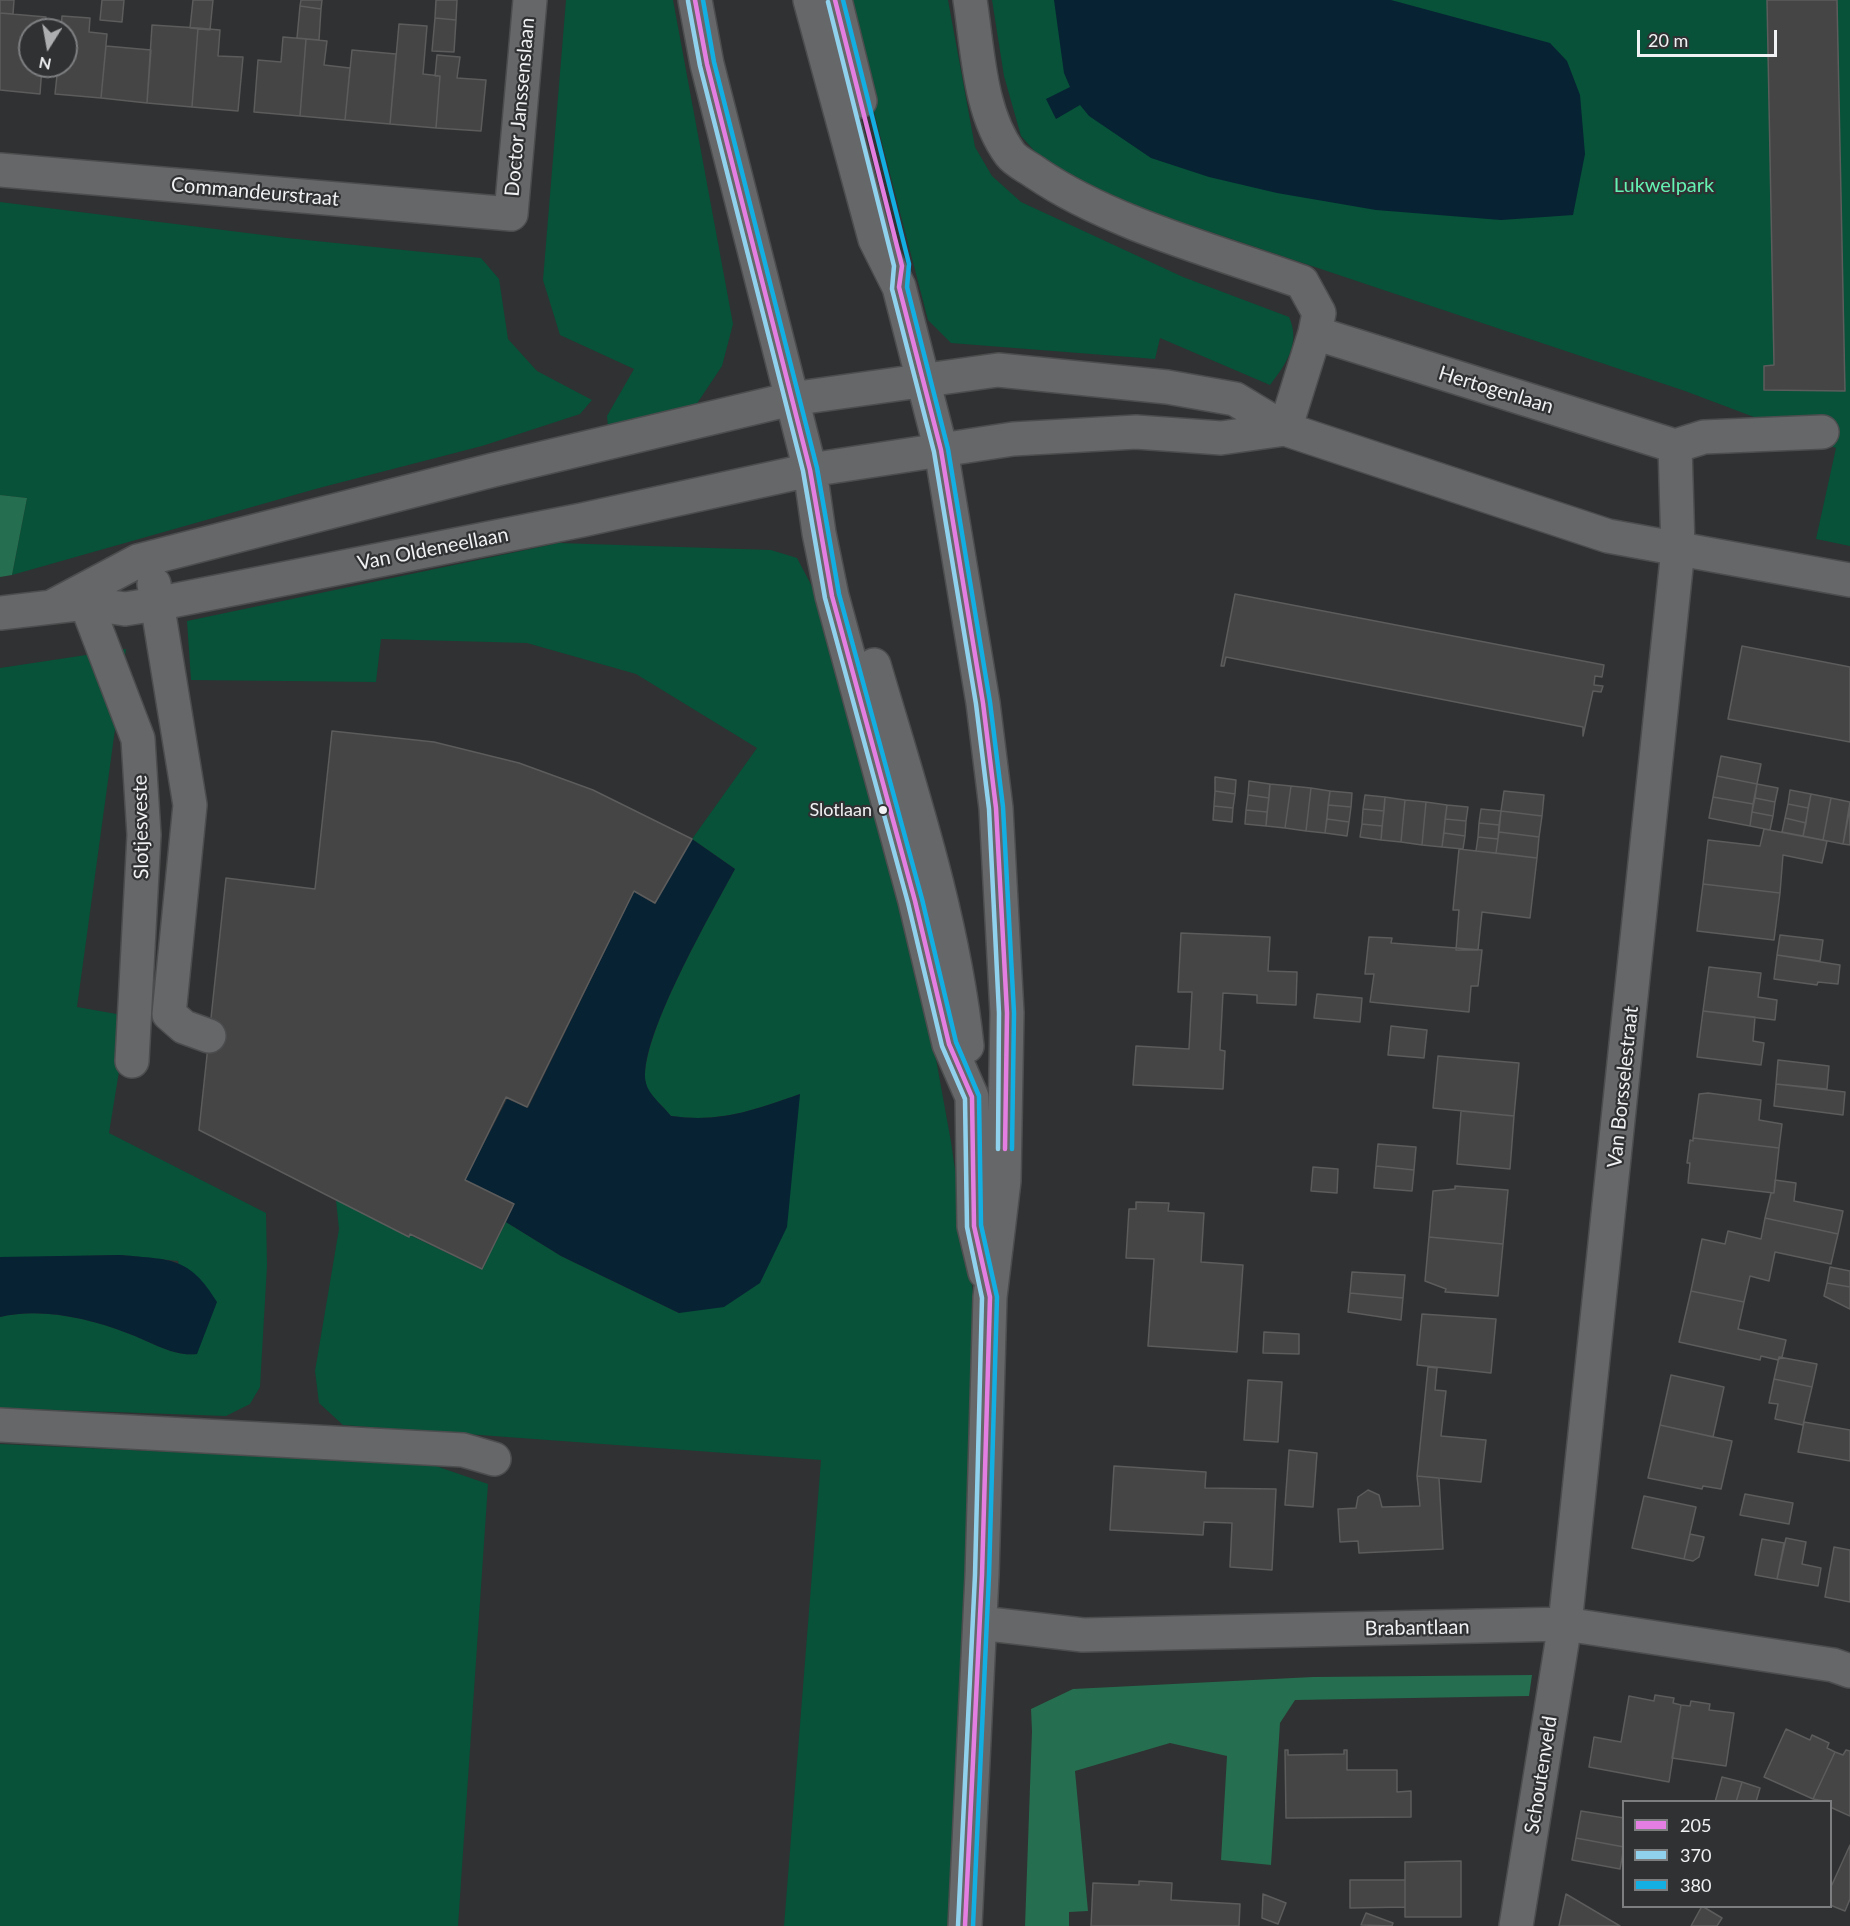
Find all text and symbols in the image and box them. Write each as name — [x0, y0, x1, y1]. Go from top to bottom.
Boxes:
street label: Doctor Janssenslaan — [500, 17, 540, 197]
north arrow — [18, 18, 78, 78]
scale bar — [1640, 18, 1780, 56]
text: 20 m — [1648, 29, 1688, 51]
text: N — [37, 54, 53, 75]
street label: Commandeurstraat — [170, 173, 340, 211]
park label: Lukwelpark — [1614, 174, 1714, 198]
street label: Hertogenlaan — [1436, 361, 1556, 419]
street label: Van Oldeneellaan — [355, 523, 511, 575]
street label: Slotjesveste — [128, 775, 154, 879]
place label: Slotlaan — [809, 799, 872, 821]
marker: Slotlaan — [877, 804, 889, 816]
street label: Van Borsselestraat — [1603, 1005, 1643, 1169]
street label: Brabantlaan — [1364, 1615, 1470, 1641]
street label: Schoutenveld — [1520, 1714, 1562, 1836]
legend — [1622, 1800, 1832, 1908]
text: 205 — [1680, 1814, 1711, 1836]
text: 370 — [1680, 1844, 1711, 1866]
text: 380 — [1680, 1874, 1711, 1896]

